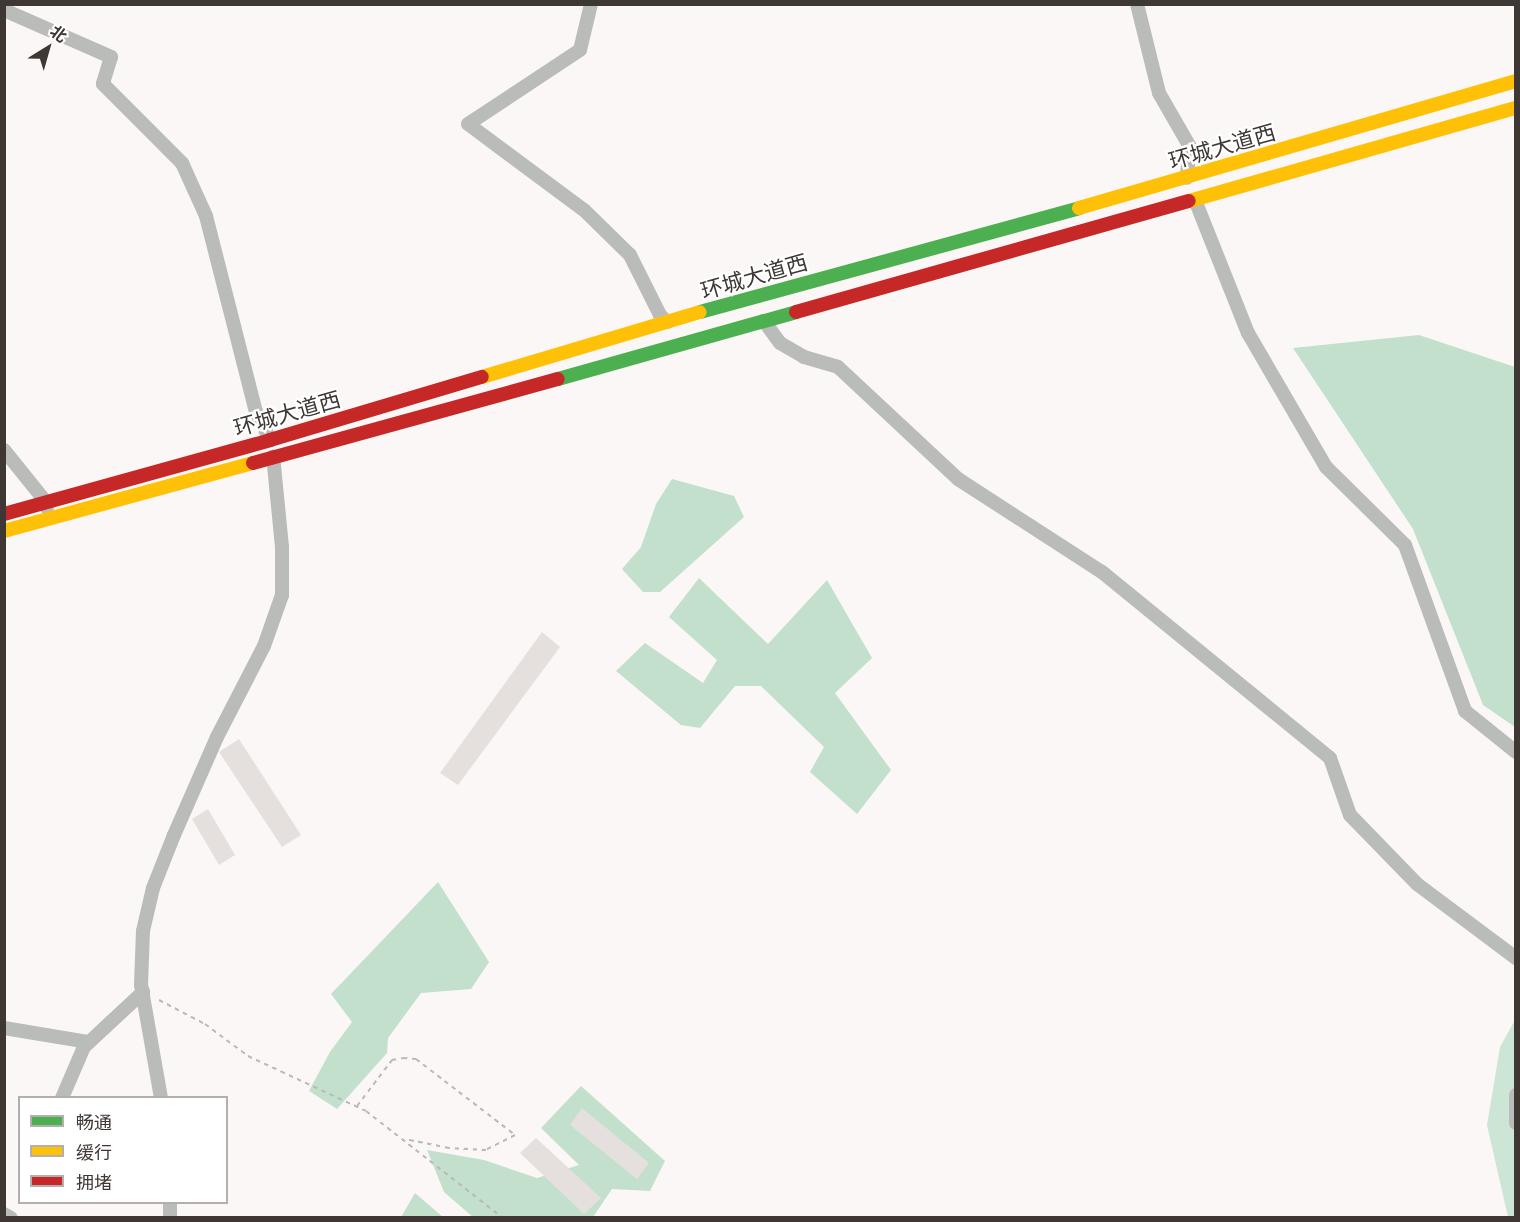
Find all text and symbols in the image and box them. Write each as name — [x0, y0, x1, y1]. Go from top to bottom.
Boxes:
north arrow — [18, 18, 78, 78]
text: 北 — [47, 21, 71, 46]
street label: 环城大道西 — [1165, 118, 1279, 174]
street label: 环城大道西 — [697, 248, 811, 304]
street label: 环城大道西 — [230, 385, 344, 441]
legend — [18, 1096, 228, 1204]
text: 畅通 — [76, 1111, 112, 1133]
text: 缓行 — [76, 1141, 112, 1163]
text: 拥堵 — [76, 1171, 112, 1193]

